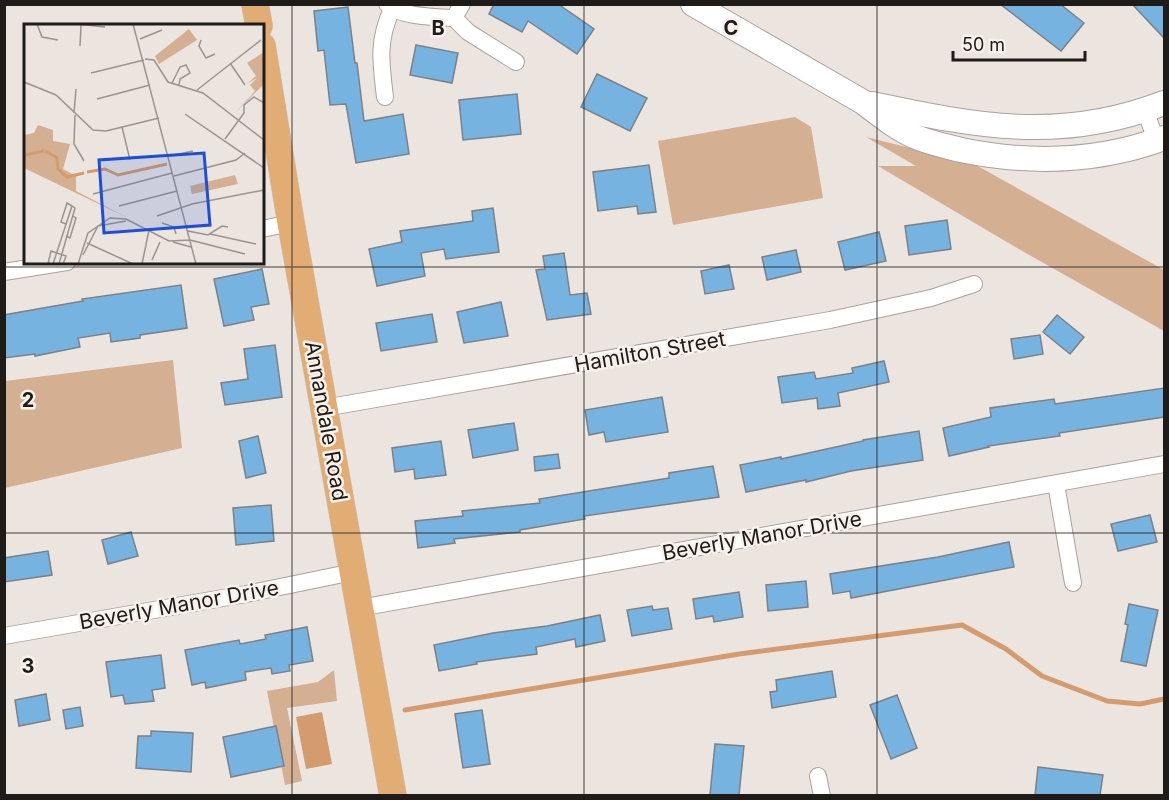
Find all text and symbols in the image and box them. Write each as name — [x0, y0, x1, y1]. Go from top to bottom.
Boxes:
text: B — [431, 16, 445, 40]
text: C — [724, 16, 738, 40]
inset map — [24, 24, 264, 264]
scale bar — [953, 24, 1085, 62]
text: 50 m — [962, 34, 1005, 55]
street label: Hamilton Street — [572, 326, 728, 377]
street label: Annandale Road — [300, 339, 353, 503]
text: 2 — [22, 388, 34, 412]
street label: Beverly Manor Drive — [660, 506, 864, 565]
street label: Beverly Manor Drive — [77, 575, 281, 634]
text: 3 — [22, 654, 34, 678]

